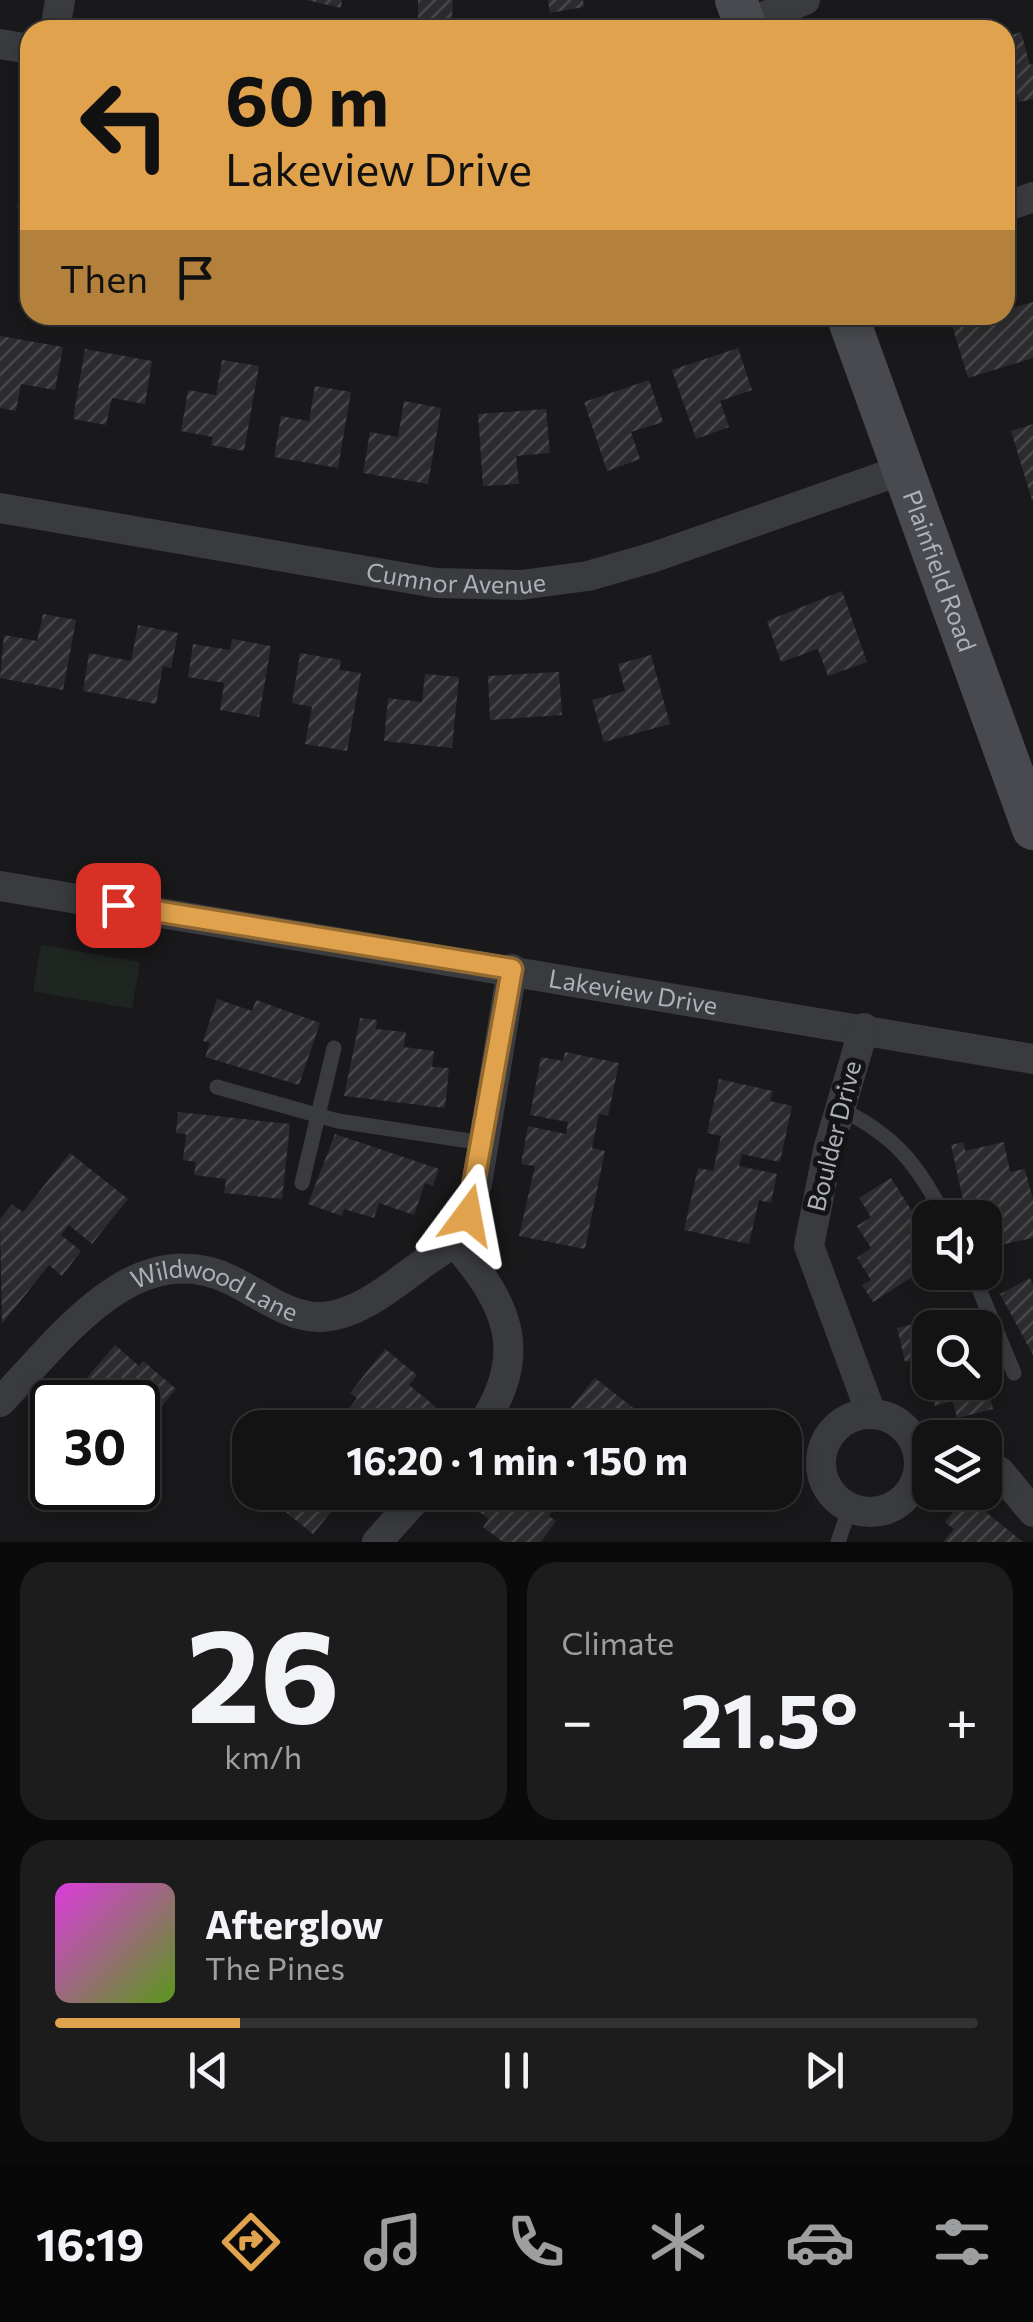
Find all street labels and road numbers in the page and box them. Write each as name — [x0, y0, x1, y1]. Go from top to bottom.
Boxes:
street label: Plainfield Road — [898, 486, 983, 655]
street label: Cumnor Avenue — [364, 555, 547, 599]
street label: Lakeview Drive — [547, 962, 720, 1020]
street label: Boulder Drive — [800, 1057, 866, 1214]
street label: Wildwood Lane — [126, 1252, 302, 1327]

